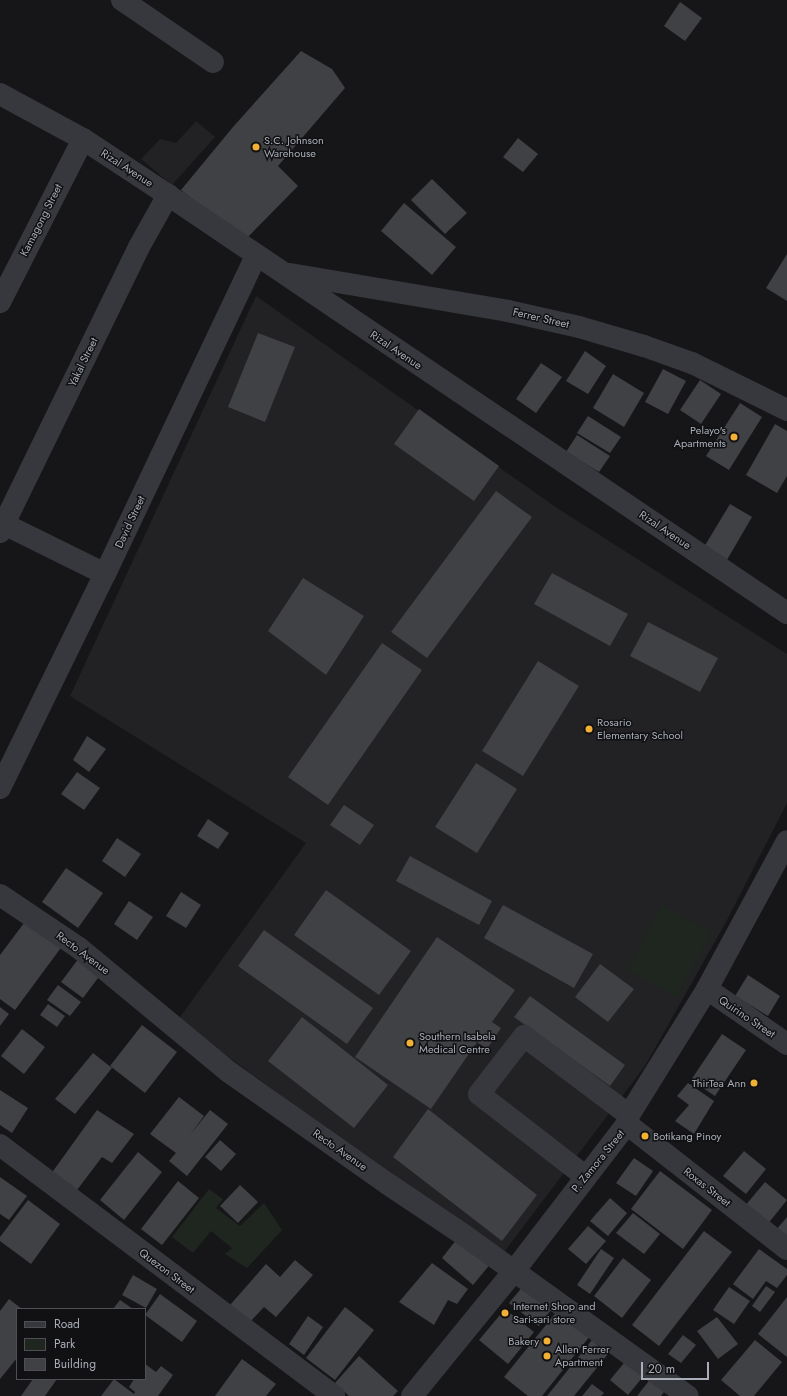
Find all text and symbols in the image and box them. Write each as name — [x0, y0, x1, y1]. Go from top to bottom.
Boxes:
place label: S.C. Johnson Warehouse — [264, 134, 324, 160]
marker: S.C. Johnson Warehouse — [251, 142, 261, 152]
street label: Rizal Avenue — [98, 146, 156, 190]
street label: Kamagong Street — [17, 182, 65, 258]
street label: Ferrer Street — [512, 305, 570, 331]
street label: Rizal Avenue — [368, 328, 424, 372]
street label: Yakal Street — [66, 335, 100, 389]
place label: Pelayo's Apartments — [674, 424, 726, 450]
marker: Pelayo's Apartments — [729, 432, 739, 442]
street label: David Street — [112, 494, 148, 550]
street label: Rizal Avenue — [637, 508, 693, 552]
place label: Rosario Elementary School — [597, 716, 683, 742]
marker: Rosario Elementary School — [584, 724, 594, 734]
street label: Recto Avenue — [54, 929, 112, 977]
street label: Quirino Street — [716, 993, 778, 1041]
place label: Southern Isabela Medical Centre — [419, 1030, 496, 1056]
marker: Southern Isabela Medical Centre — [404, 1037, 416, 1049]
place label: ThirTea Ann — [692, 1076, 746, 1090]
marker: ThirTea Ann — [749, 1078, 759, 1088]
street label: Recto Avenue — [310, 1126, 370, 1174]
street label: P. Zamora Street — [569, 1127, 627, 1195]
place label: Botikang Pinoy — [653, 1129, 721, 1143]
marker: Botikang Pinoy — [640, 1131, 650, 1141]
street label: Roxas Street — [681, 1165, 733, 1209]
street label: Quezon Street — [137, 1246, 197, 1296]
place label: Internet Shop and Sari-sari store — [513, 1300, 596, 1326]
legend — [16, 1308, 146, 1380]
marker: Internet Shop and Sari-sari store — [500, 1308, 510, 1318]
text: Road — [54, 1315, 80, 1333]
place label: Bakery — [508, 1334, 539, 1348]
text: Park — [54, 1335, 75, 1353]
marker: Bakery — [542, 1336, 552, 1346]
place label: Allen Ferrer Apartment — [555, 1343, 610, 1369]
marker: Allen Ferrer Apartment — [542, 1351, 552, 1361]
scale bar — [643, 1354, 711, 1380]
text: Building — [54, 1355, 96, 1373]
text: 20 m — [648, 1360, 675, 1378]

